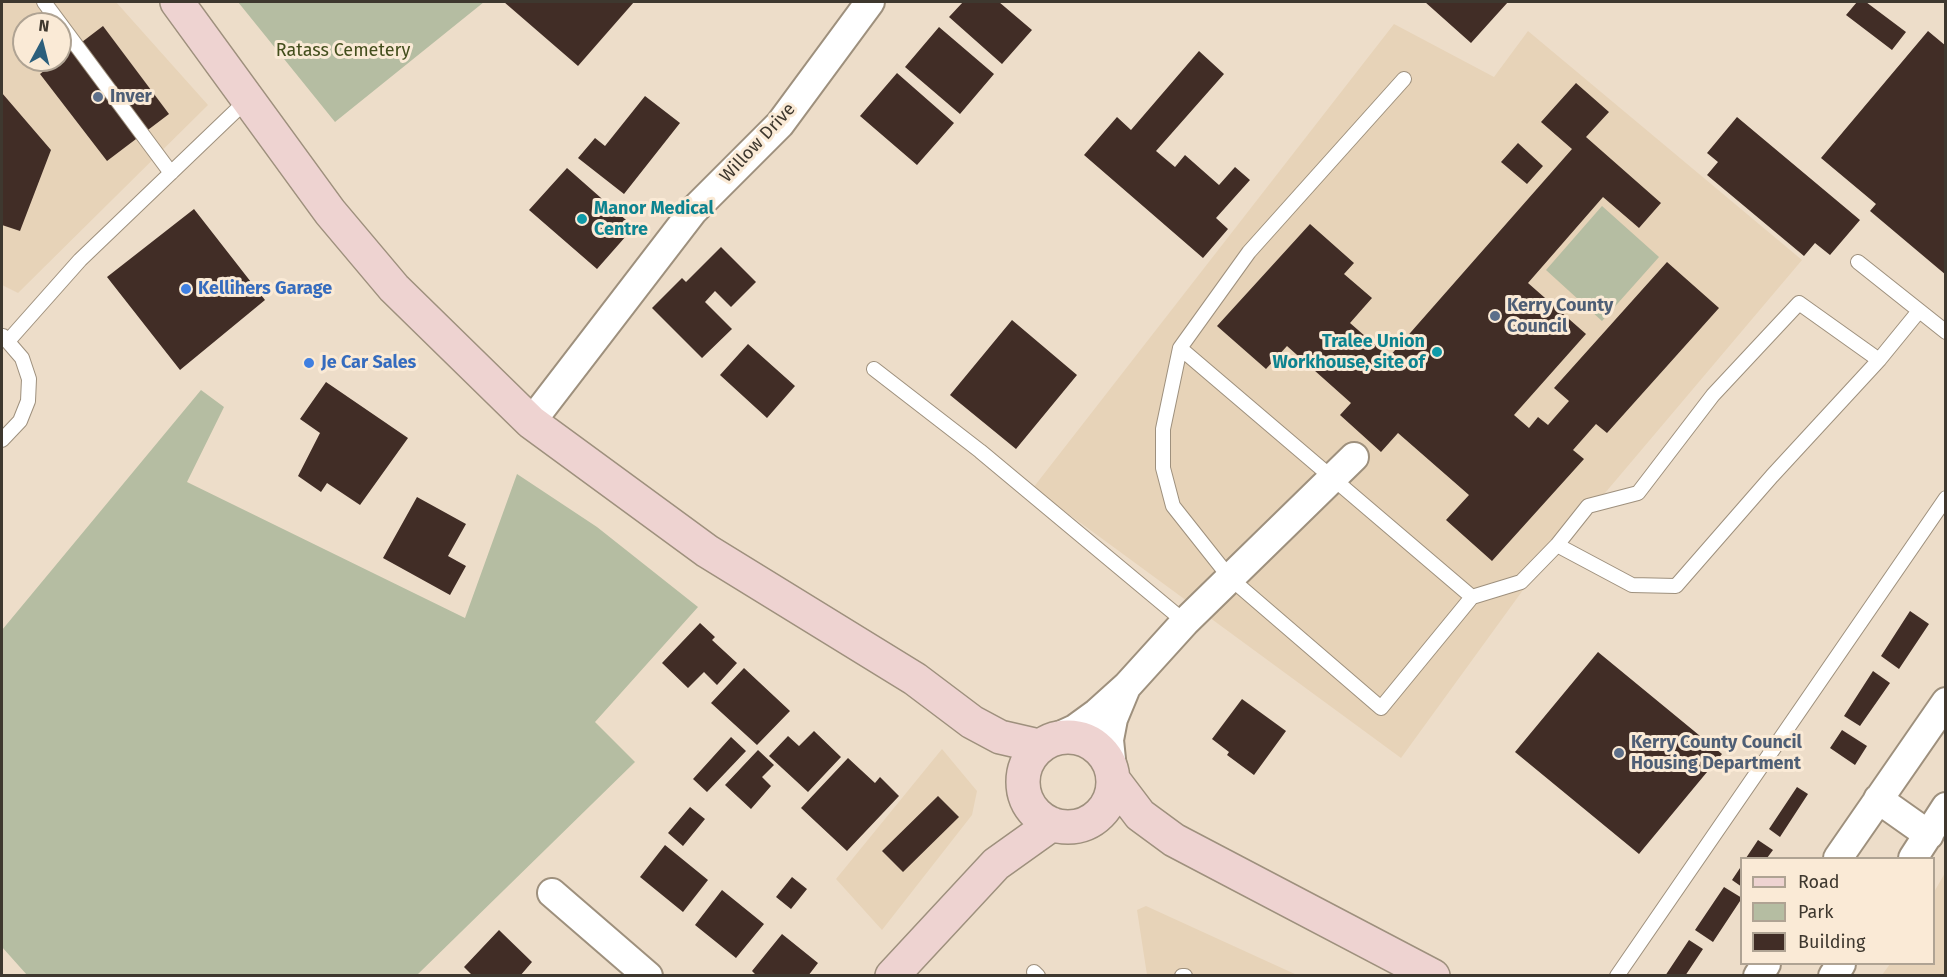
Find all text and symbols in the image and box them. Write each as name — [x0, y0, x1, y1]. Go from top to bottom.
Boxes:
north arrow — [12, 12, 72, 72]
text: N — [38, 16, 50, 36]
park label: Ratass Cemetery — [276, 40, 410, 62]
place label: Inver — [110, 86, 152, 108]
marker: Inver — [91, 90, 105, 104]
street label: Willow Drive — [716, 99, 800, 187]
place label: Manor Medical Centre — [594, 198, 714, 240]
marker: Manor Medical Centre — [575, 212, 589, 226]
place label: Kellihers Garage — [198, 278, 332, 300]
marker: Kellihers Garage — [179, 282, 193, 296]
place label: Kerry County Council — [1507, 295, 1613, 338]
marker: Kerry County Council — [1488, 309, 1502, 323]
place label: Tralee Union Workhouse, site of — [1273, 331, 1425, 374]
marker: Tralee Union Workhouse, site of — [1430, 345, 1444, 359]
place label: Je Car Sales — [321, 352, 416, 374]
marker: Je Car Sales — [302, 356, 316, 370]
place label: Kerry County Council Housing Department — [1631, 732, 1802, 774]
marker: Kerry County Council Housing Department — [1612, 746, 1626, 760]
legend — [1740, 857, 1935, 965]
text: Road — [1798, 871, 1840, 893]
text: Park — [1798, 901, 1833, 923]
text: Building — [1798, 931, 1865, 953]

